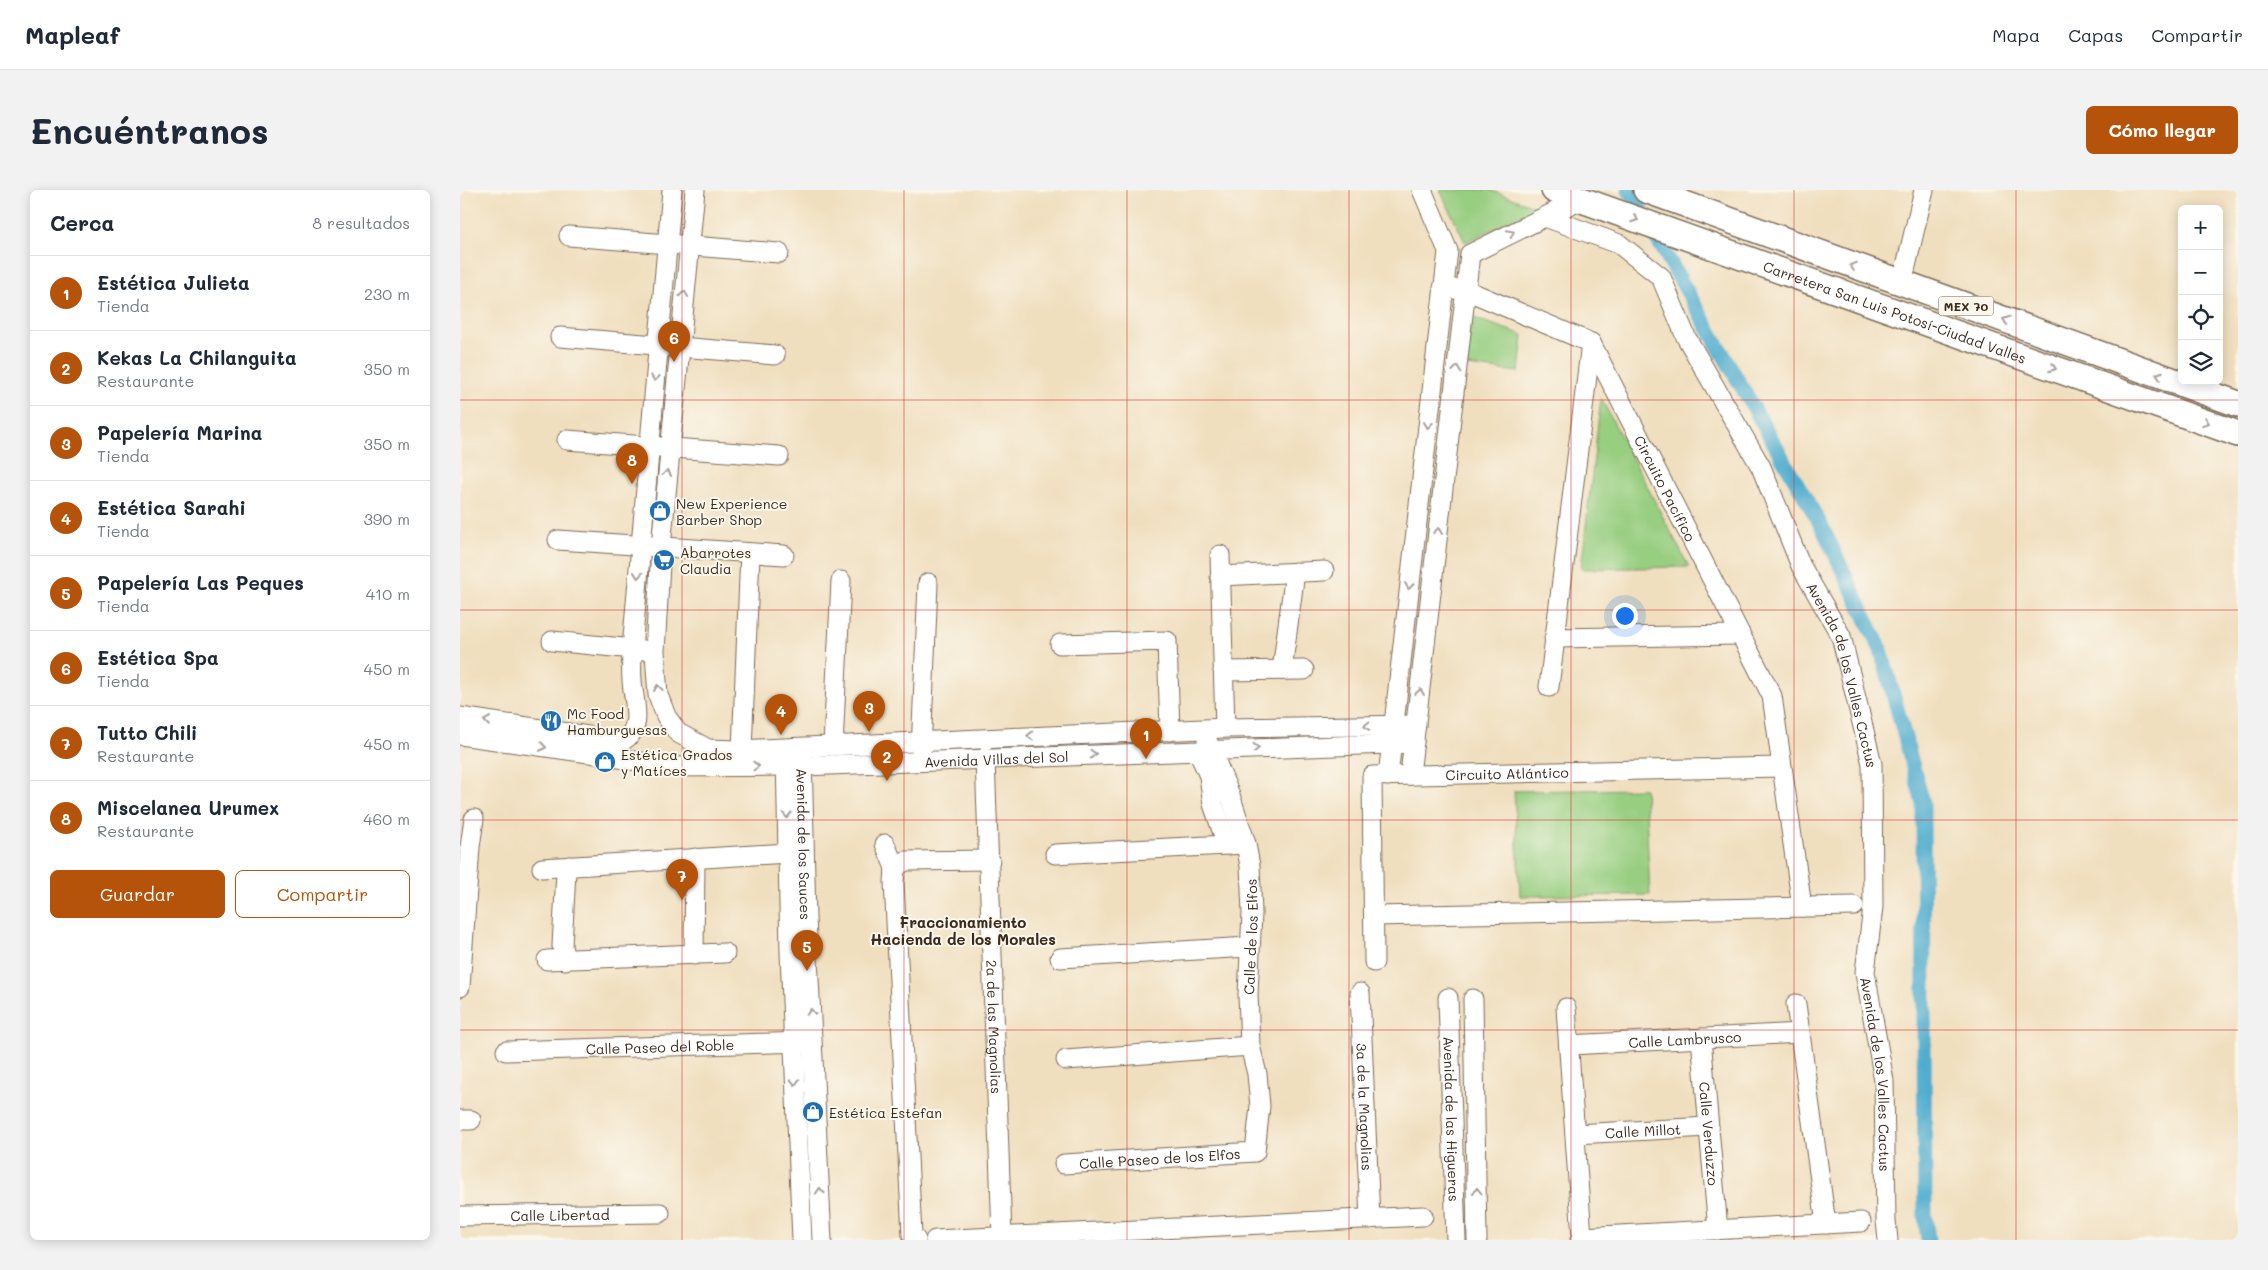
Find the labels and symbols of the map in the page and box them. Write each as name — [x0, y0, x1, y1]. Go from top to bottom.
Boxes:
one-way arrow — [1631, 213, 1639, 223]
one-way arrow — [1506, 229, 1515, 239]
street label: Carretera San Luis Potosí-Ciudad Valles — [1761, 256, 2029, 367]
one-way arrow — [1850, 262, 1858, 272]
one-way arrow — [678, 290, 689, 298]
road number: MEX 70 — [1938, 296, 1994, 315]
one-way arrow — [2003, 316, 2011, 326]
pin: 6 — [658, 321, 690, 362]
one-way arrow — [2048, 362, 2057, 372]
one-way arrow — [1451, 365, 1462, 373]
one-way arrow — [2155, 371, 2164, 381]
one-way arrow — [650, 374, 661, 382]
one-way arrow — [2201, 417, 2210, 427]
one-way arrow — [1423, 421, 1434, 429]
street label: Circuito Pacífico — [1630, 432, 1701, 544]
pin: 8 — [616, 443, 648, 484]
one-way arrow — [662, 469, 673, 477]
place label: New Experience Barber Shop — [676, 494, 787, 529]
shop icon: New Experience Barber Shop — [648, 499, 672, 523]
one-way arrow — [1432, 527, 1443, 535]
place label: Abarrotes Claudia — [680, 543, 751, 578]
supermarket icon: Abarrotes Claudia — [652, 548, 676, 572]
one-way arrow — [633, 571, 644, 579]
street label: Avenida de los Valles Cactus — [1803, 579, 1882, 768]
one-way arrow — [1404, 583, 1415, 591]
your location — [1612, 603, 1638, 629]
one-way arrow — [653, 683, 664, 691]
one-way arrow — [1414, 688, 1425, 696]
pin: 3 — [853, 691, 885, 732]
pin: 4 — [765, 694, 797, 735]
place label: Mc Food Hamburguesas — [567, 704, 667, 739]
restaurant icon: Mc Food Hamburguesas — [539, 709, 563, 733]
one-way arrow — [483, 717, 492, 727]
pin: 1 — [1130, 718, 1162, 759]
one-way arrow — [1363, 721, 1370, 731]
one-way arrow — [1025, 731, 1033, 741]
pin: 2 — [871, 740, 903, 781]
one-way arrow — [539, 741, 547, 751]
one-way arrow — [1252, 743, 1260, 753]
place label: Estética Grados y Matíces — [621, 745, 733, 780]
street label: Avenida Villas del Sol — [924, 746, 1069, 771]
one-way arrow — [1090, 749, 1098, 759]
shop icon: Estética Grados y Matíces — [593, 750, 617, 774]
one-way arrow — [752, 761, 760, 771]
street label: Circuito Atlántico — [1445, 762, 1569, 784]
street label: Avenida de los Sauces — [793, 768, 816, 920]
one-way arrow — [782, 811, 792, 819]
pin: 7 — [666, 859, 698, 900]
street label: Calle de los Elfos — [1238, 878, 1262, 995]
district label: Fraccionamiento Hacienda de los Morales — [870, 912, 1056, 949]
pin: 5 — [791, 930, 823, 971]
street label: 2a de las Magnolias — [983, 959, 1006, 1094]
street label: Avenida de los Valles Cactus — [1857, 975, 1895, 1172]
one-way arrow — [806, 1007, 817, 1015]
street label: Calle Lambrusco — [1628, 1027, 1742, 1051]
street label: Calle Paseo del Roble — [585, 1035, 734, 1058]
street label: Avenida de las Higueras — [1440, 1036, 1464, 1202]
street label: 3a de la Magnolias — [1353, 1043, 1377, 1171]
one-way arrow — [790, 1078, 801, 1086]
street label: Calle Verduzzo — [1695, 1081, 1724, 1186]
shop icon: Estética Estefan — [801, 1100, 825, 1124]
place label: Estética Estefan — [829, 1103, 942, 1122]
street label: Calle Millot — [1605, 1119, 1681, 1142]
street label: Calle Paseo de los Elfos — [1078, 1143, 1241, 1173]
one-way arrow — [814, 1187, 825, 1195]
one-way arrow — [1471, 1187, 1482, 1195]
street label: Calle Libertad — [510, 1204, 610, 1225]

